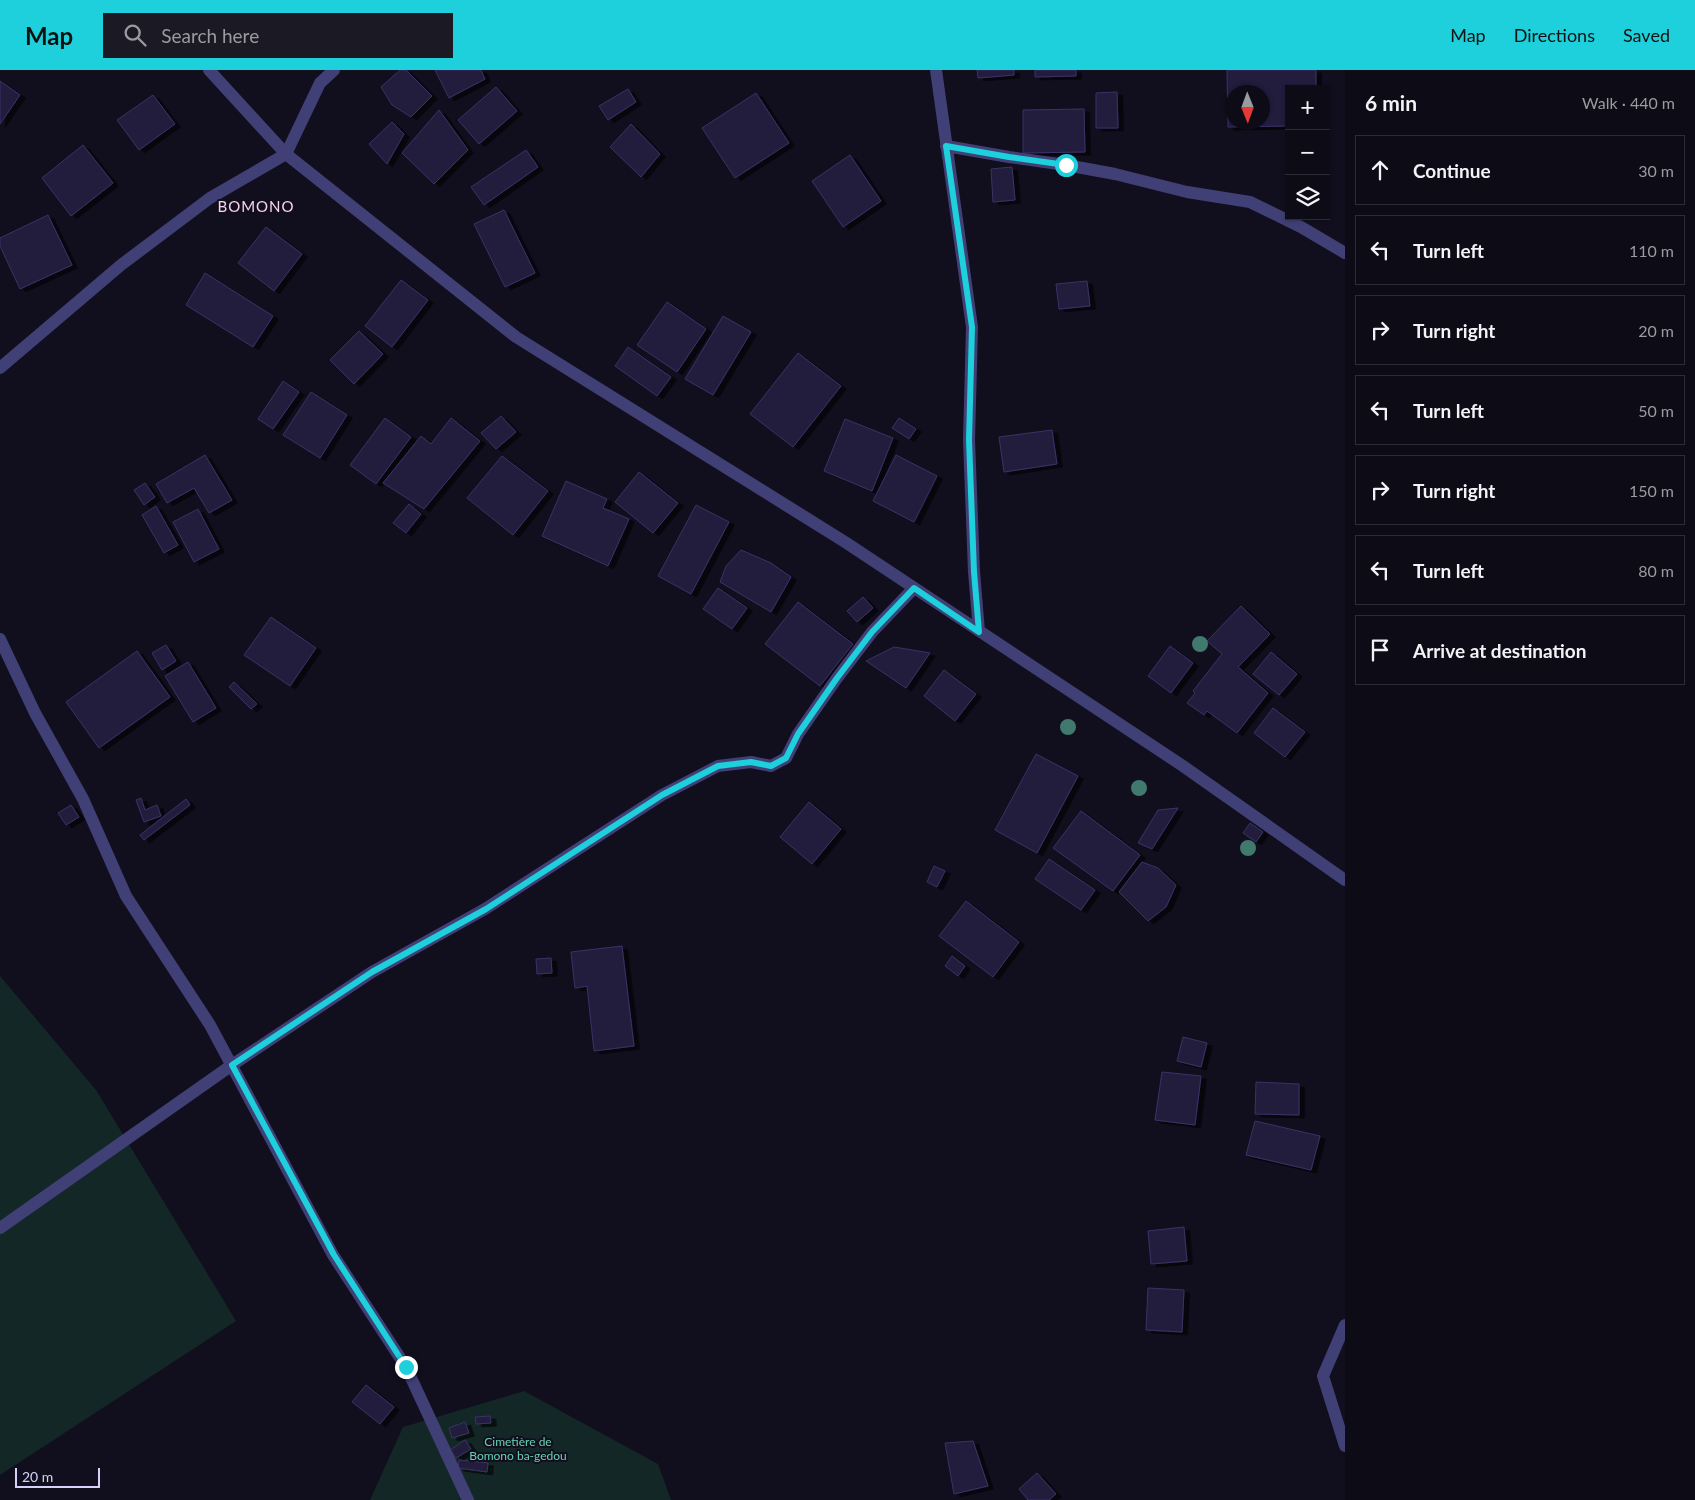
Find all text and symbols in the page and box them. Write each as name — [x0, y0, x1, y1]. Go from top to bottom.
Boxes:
search box — [103, 13, 453, 58]
text: Map — [25, 21, 73, 50]
icon: search — [121, 21, 149, 49]
text: Search here — [161, 24, 259, 47]
text: Map — [1450, 24, 1486, 46]
text: Directions — [1514, 24, 1595, 46]
text: Saved — [1623, 24, 1670, 46]
north arrow — [1225, 85, 1270, 130]
map controls — [1285, 85, 1330, 220]
button: + — [1285, 85, 1330, 130]
text: 6 min — [1365, 90, 1417, 115]
text: Walk · 440 m — [1582, 93, 1675, 112]
button: − — [1285, 130, 1330, 175]
route start — [1055, 154, 1078, 177]
icon: ahead — [1366, 156, 1394, 184]
text: Continue — [1413, 159, 1491, 182]
text: 30 m — [1638, 161, 1674, 180]
button: layers — [1285, 175, 1330, 220]
district label: BOMONO — [217, 197, 295, 215]
icon: left — [1366, 236, 1394, 264]
text: Turn left — [1413, 239, 1484, 262]
text: 110 m — [1629, 241, 1674, 260]
icon: right — [1366, 316, 1394, 344]
text: Turn right — [1413, 319, 1495, 342]
text: 20 m — [1638, 321, 1674, 340]
icon: left — [1366, 396, 1394, 424]
text: Turn left — [1413, 399, 1484, 422]
text: 50 m — [1638, 401, 1674, 420]
icon: right — [1366, 476, 1394, 504]
text: Turn right — [1413, 479, 1495, 502]
text: 150 m — [1629, 481, 1674, 500]
icon: left — [1366, 556, 1394, 584]
text: Turn left — [1413, 559, 1484, 582]
text: 80 m — [1638, 561, 1674, 580]
icon: arrive — [1366, 636, 1394, 664]
text: Arrive at destination — [1413, 639, 1586, 662]
route end — [395, 1356, 418, 1379]
park label: Cimetière de Bomono ba-gedou — [469, 1434, 567, 1463]
scale bar — [15, 1465, 100, 1488]
text: 20 m — [22, 1468, 53, 1485]

